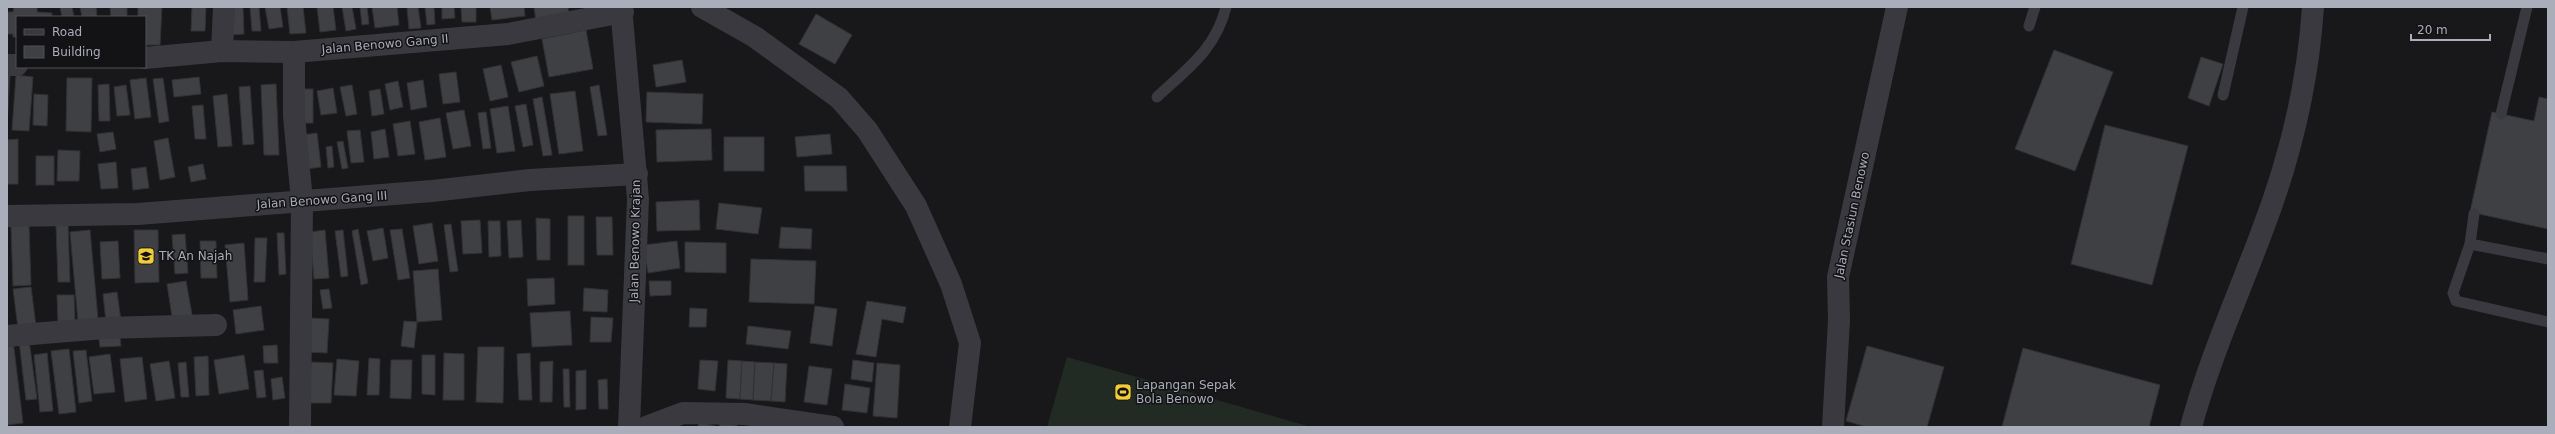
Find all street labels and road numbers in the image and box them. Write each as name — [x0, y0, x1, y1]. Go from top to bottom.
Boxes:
street label: Jalan Benowo Gang II — [320, 31, 449, 57]
street label: Jalan Stasiun Benowo — [1832, 150, 1872, 281]
street label: Jalan Benowo Krajan — [627, 179, 643, 304]
street label: Jalan Benowo Gang III — [255, 188, 388, 212]

